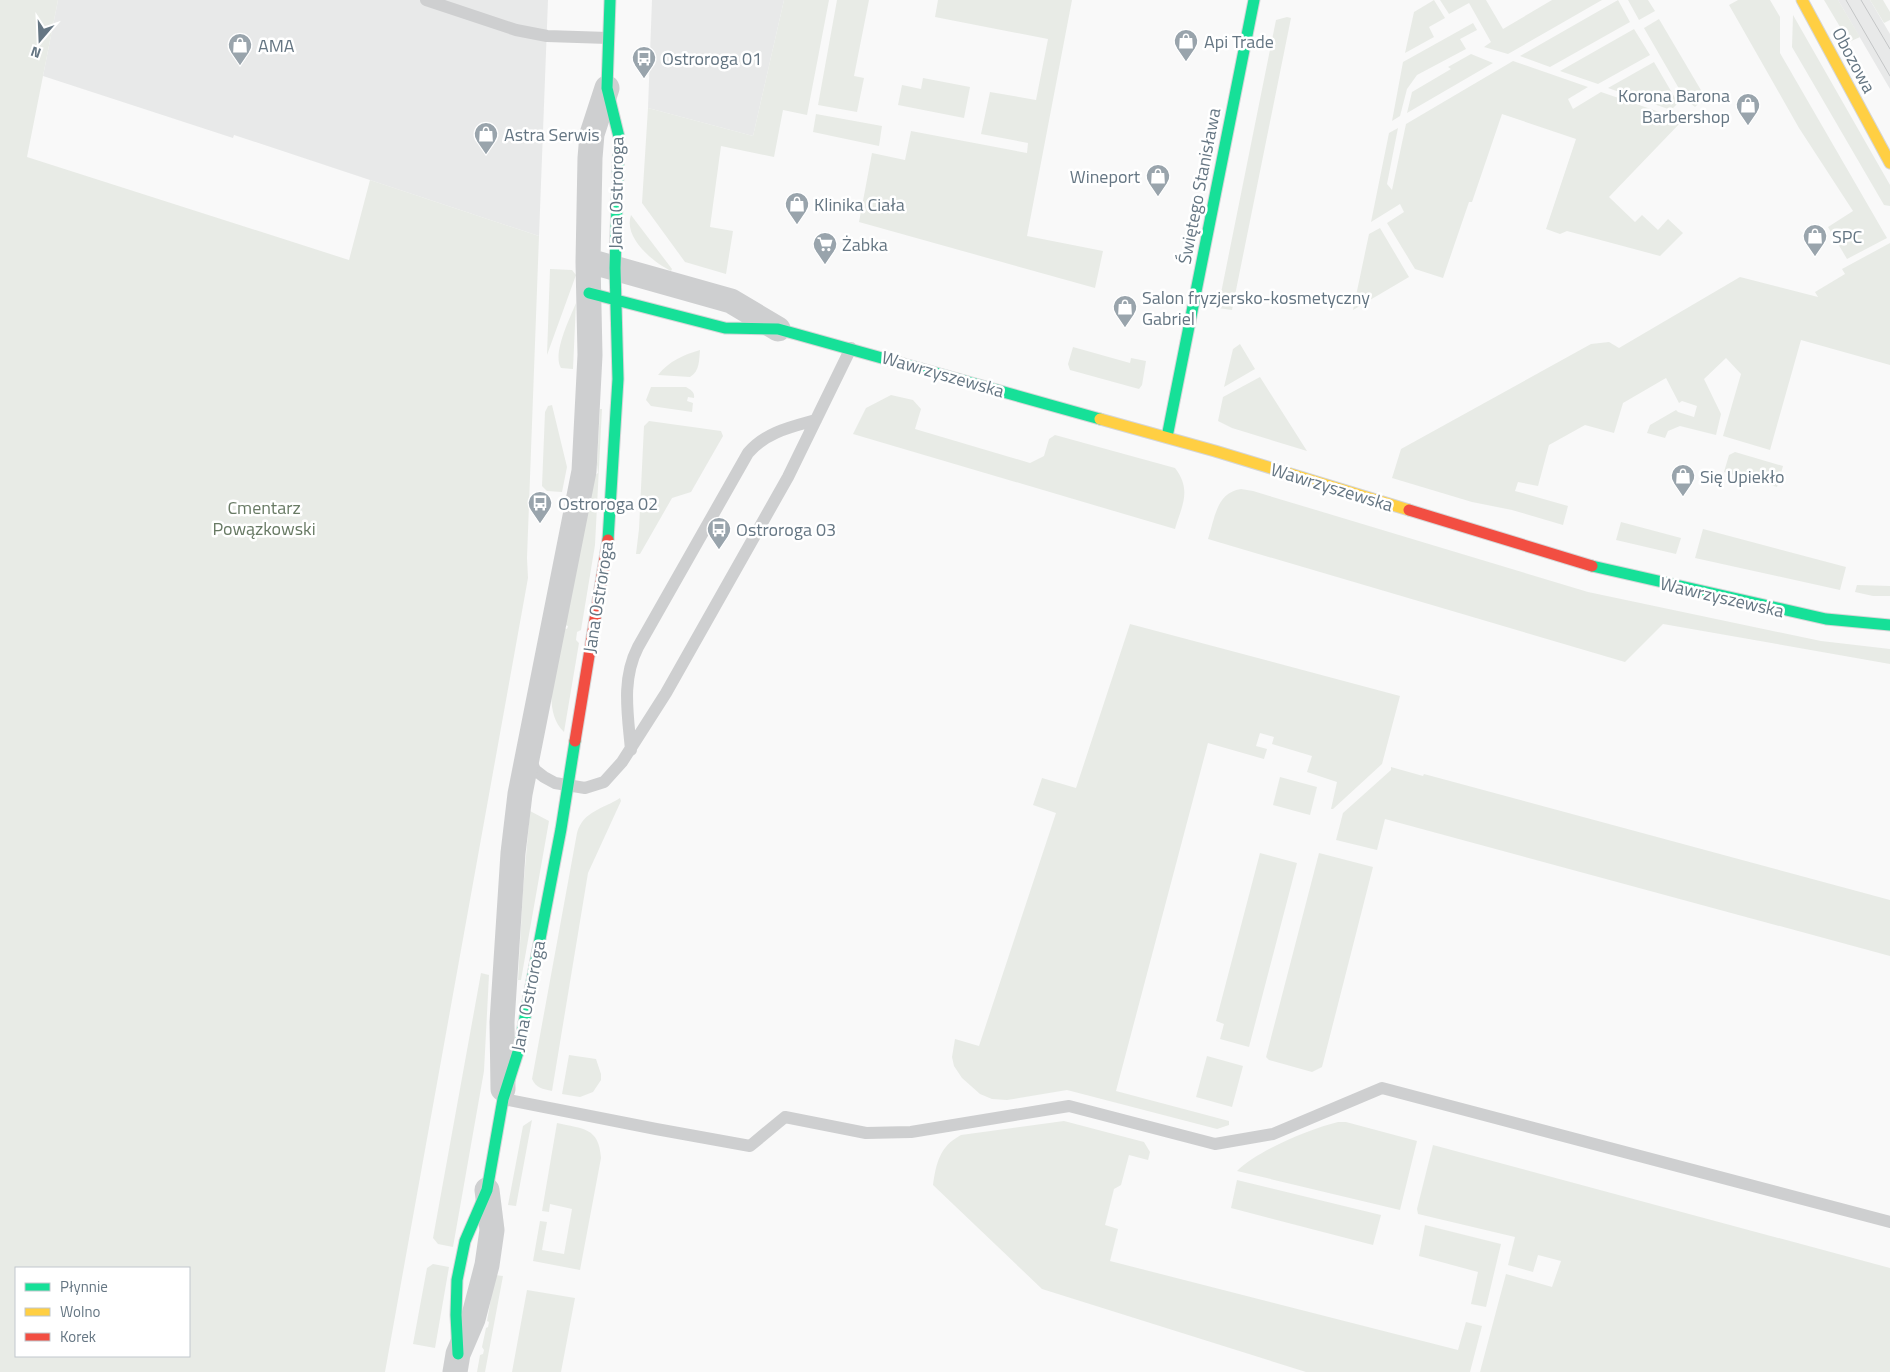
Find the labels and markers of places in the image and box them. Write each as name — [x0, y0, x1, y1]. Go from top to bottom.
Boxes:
shop icon: Api Trade — [1173, 28, 1199, 62]
place label: Api Trade — [1204, 28, 1274, 55]
shop icon: AMA — [227, 32, 253, 66]
place label: AMA — [258, 32, 295, 59]
bus stop icon: Ostroroga 01 — [631, 45, 657, 79]
place label: Ostroroga 01 — [662, 45, 762, 72]
place label: Korona Barona Barbershop — [1618, 82, 1730, 130]
shop icon: Korona Barona Barbershop — [1735, 92, 1761, 126]
shop icon: Astra Serwis — [473, 121, 499, 155]
place label: Astra Serwis — [504, 121, 600, 148]
place label: Wineport — [1070, 163, 1141, 190]
shop icon: Wineport — [1145, 163, 1171, 197]
shop icon: Klinika Ciała — [784, 191, 810, 225]
place label: Klinika Ciała — [814, 191, 905, 218]
shop icon: SPC — [1802, 223, 1828, 257]
place label: SPC — [1832, 223, 1862, 250]
supermarket icon: Żabka — [812, 231, 838, 265]
place label: Żabka — [842, 231, 888, 258]
place label: Salon fryzjersko-kosmetyczny Gabriel — [1142, 284, 1370, 332]
shop icon: Salon fryzjersko-kosmetyczny Gabriel — [1112, 294, 1138, 328]
shop icon: Się Upiekło — [1670, 463, 1696, 497]
place label: Się Upiekło — [1700, 463, 1785, 490]
bus stop icon: Ostroroga 02 — [527, 490, 553, 524]
place label: Ostroroga 02 — [558, 490, 658, 517]
bus stop icon: Ostroroga 03 — [706, 516, 732, 550]
place label: Ostroroga 03 — [736, 516, 836, 543]

